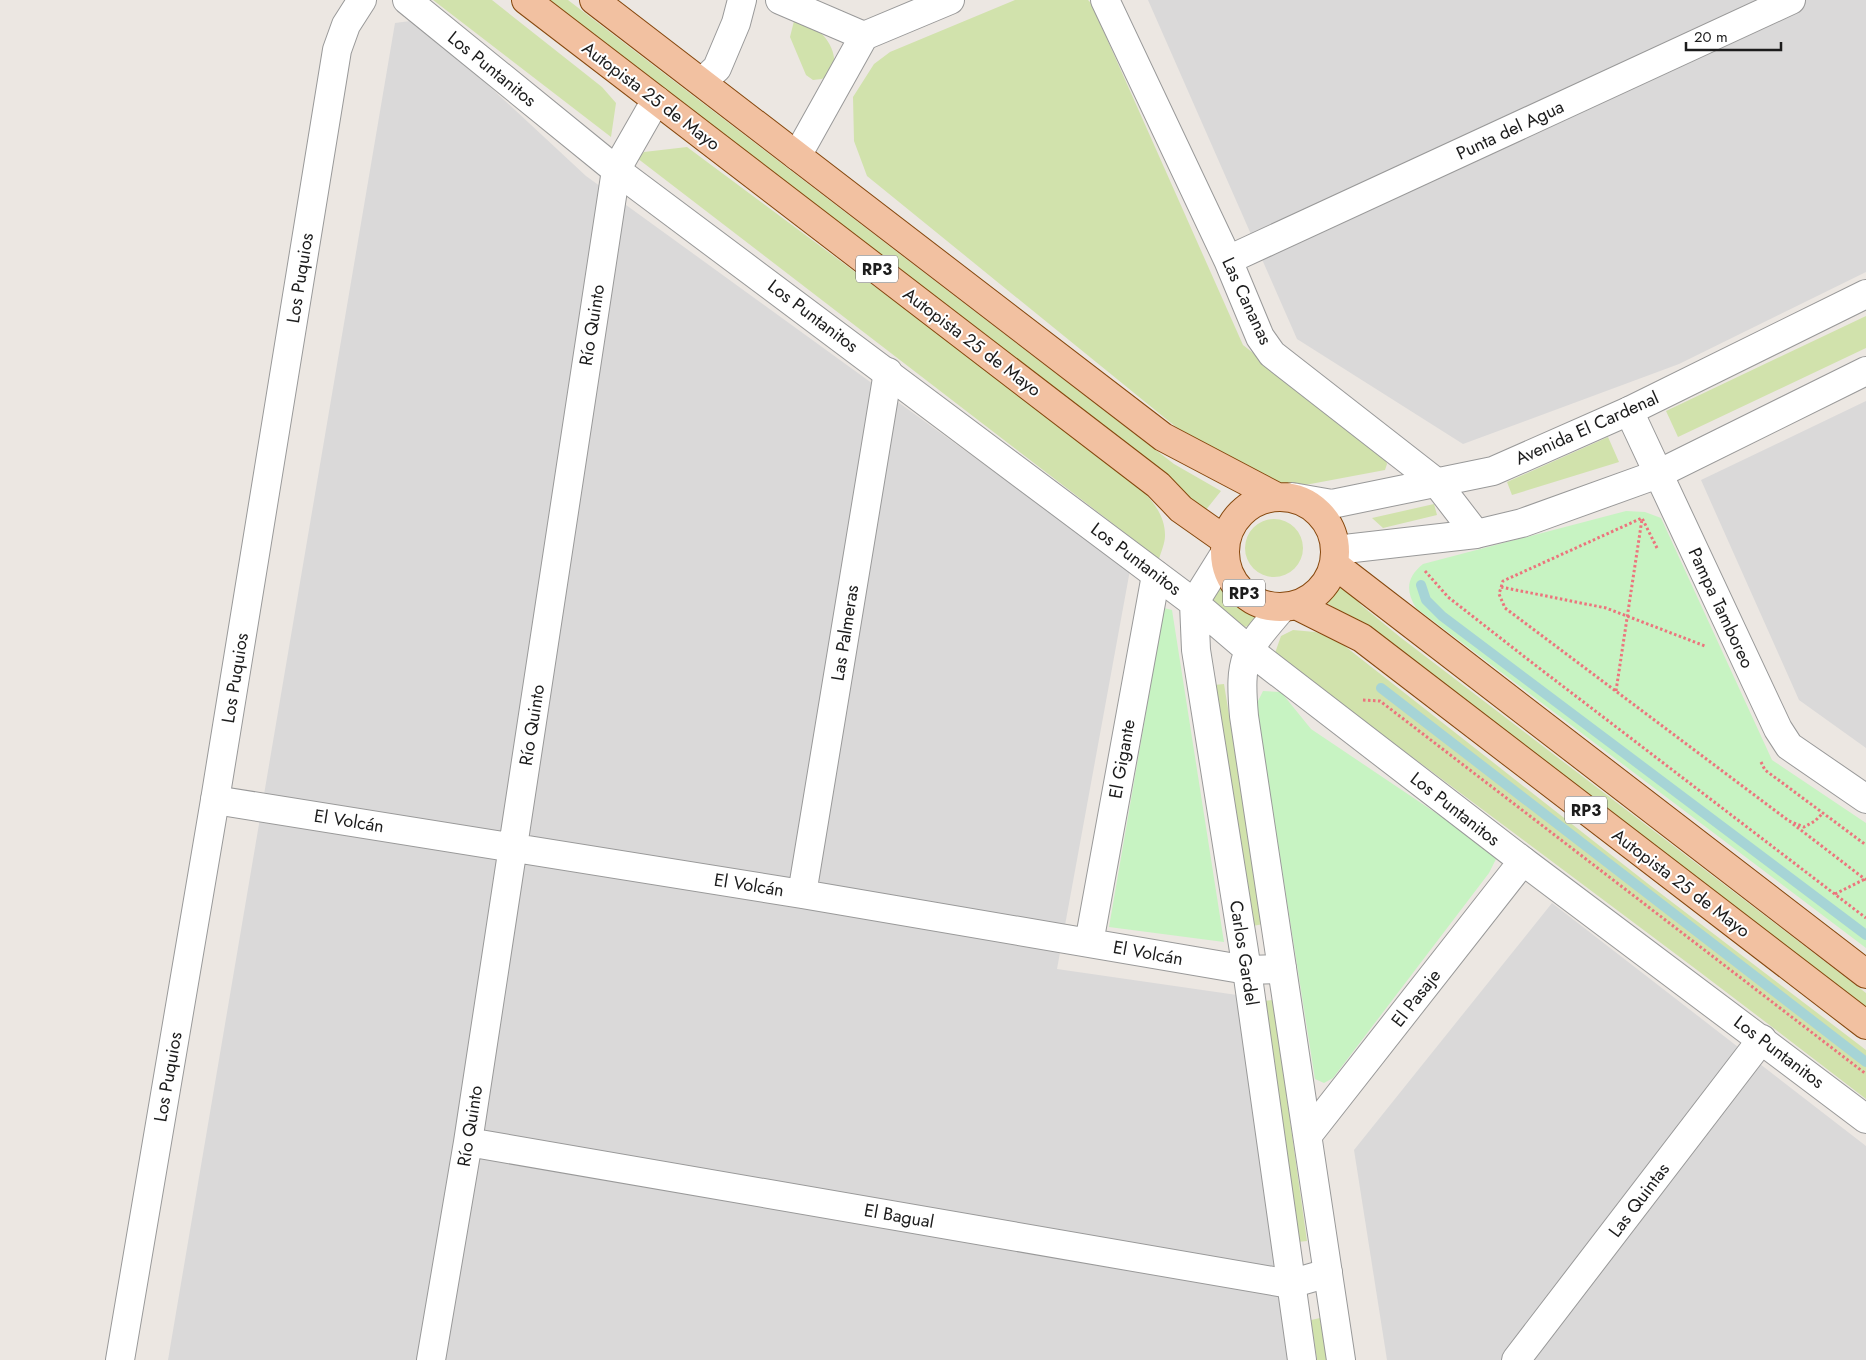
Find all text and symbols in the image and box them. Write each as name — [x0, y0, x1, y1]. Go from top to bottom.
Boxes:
scale bar — [1686, 20, 1781, 52]
street label: Los Puntanitos — [442, 25, 542, 113]
text: 20 m — [1694, 26, 1728, 48]
street label: Autopista 25 de Mayo — [576, 35, 726, 157]
street label: Punta del Agua — [1452, 94, 1568, 166]
street label: Los Puquios — [280, 231, 320, 325]
street label: Las Cananas — [1215, 253, 1279, 349]
road number: RP3 — [856, 255, 898, 282]
street label: Los Puntanitos — [762, 273, 864, 359]
street label: Autopista 25 de Mayo — [897, 281, 1047, 403]
street label: Río Quinto — [573, 282, 611, 367]
street label: Avenida El Cardenal — [1511, 385, 1663, 471]
street label: Los Puntanitos — [1085, 516, 1187, 602]
street label: Pampa Tamboreo — [1682, 543, 1760, 673]
road number: RP3 — [1223, 580, 1265, 606]
street label: Las Palmeras — [825, 583, 865, 683]
street label: Los Puquios — [215, 631, 255, 725]
street label: Río Quinto — [513, 682, 551, 767]
street label: El Gigante — [1102, 717, 1142, 801]
street label: Los Puntanitos — [1405, 766, 1505, 852]
road number: RP3 — [1565, 796, 1607, 824]
street label: El Volcán — [312, 803, 386, 839]
street label: Autopista 25 de Mayo — [1606, 822, 1756, 944]
street label: El Volcán — [712, 867, 786, 903]
street label: Carlos Gardel — [1223, 898, 1265, 1008]
street label: El Volcán — [1111, 934, 1185, 972]
street label: El Pasaje — [1385, 964, 1447, 1032]
street label: Los Puntanitos — [1728, 1009, 1830, 1095]
street label: Los Puquios — [147, 1030, 189, 1124]
street label: Río Quinto — [451, 1083, 489, 1168]
street label: Las Quintas — [1602, 1157, 1676, 1243]
street label: El Bagual — [862, 1197, 936, 1235]

